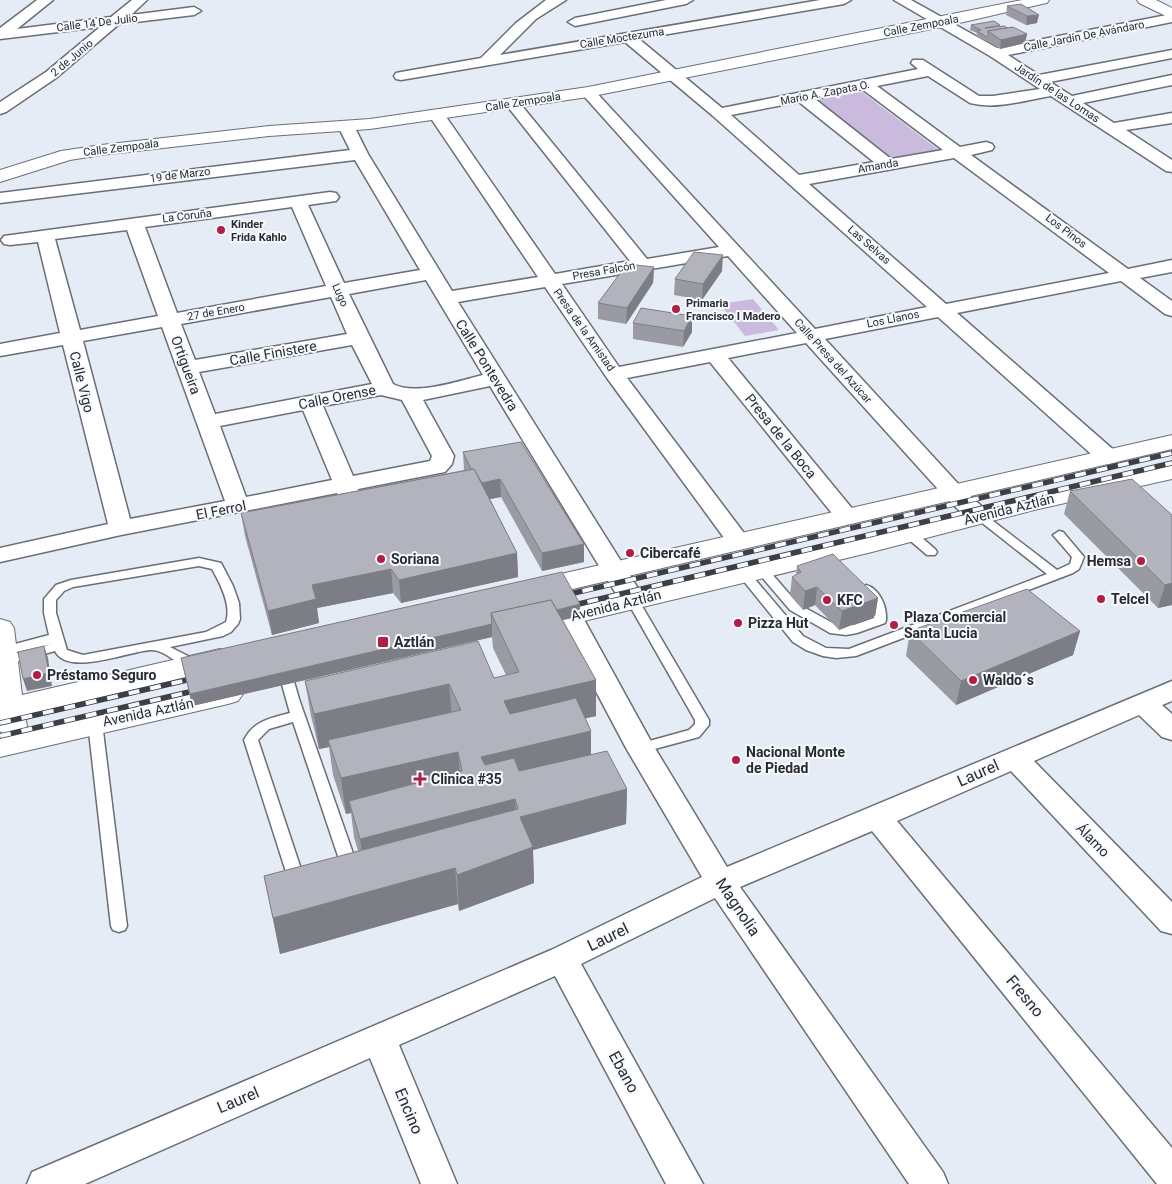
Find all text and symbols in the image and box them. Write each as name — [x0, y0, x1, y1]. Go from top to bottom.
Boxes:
street label: Calle 14 De Julio — [56, 12, 138, 34]
street label: Calle Zempoala — [882, 12, 960, 40]
street label: Calle Jardín De Avándaro — [1023, 18, 1145, 54]
street label: Calle Moctezuma — [579, 25, 665, 51]
street label: 2 de Junio — [48, 37, 96, 79]
street label: Jardín de las Lomas — [1012, 61, 1102, 126]
street label: Mario A. Zapata O. — [779, 78, 871, 108]
street label: Calle Zempoala — [484, 90, 562, 114]
street label: Calle Zempoala — [82, 137, 160, 159]
street label: Amanda — [857, 156, 899, 176]
street label: 19 de Marzo — [149, 165, 211, 185]
street label: La Coruña — [161, 207, 213, 225]
street label: Los Pinos — [1043, 211, 1089, 251]
place label: Kinder Frida Kahlo — [231, 218, 287, 244]
street label: Las Selvas — [845, 223, 893, 267]
marker: Kinder Frida Kahlo — [215, 224, 227, 236]
street label: Presa Falcón — [572, 259, 636, 283]
street label: Lugo — [329, 281, 351, 309]
street label: Presa de la Amistad — [551, 286, 617, 374]
place label: Primaria Francisco I Madero — [686, 297, 780, 323]
street label: 27 de Enero — [186, 301, 246, 323]
marker: Primaria Francisco I Madero — [670, 303, 682, 315]
street label: Los Llanos — [866, 307, 921, 330]
street label: Calle Pontevedra — [452, 316, 522, 414]
street label: Calle Presa del Azúcar — [792, 316, 875, 406]
street label: Ortigueira — [168, 334, 204, 396]
street label: Calle Finistere — [228, 337, 318, 369]
street label: Calle Vigo — [67, 350, 97, 414]
street label: Calle Orense — [297, 382, 377, 412]
street label: Presa de la Boca — [742, 391, 820, 481]
street label: Avenida Aztlán — [962, 490, 1056, 528]
street label: El Ferrol — [195, 497, 247, 523]
place label: Cibercafé — [640, 545, 701, 561]
marker: Cibercafé — [624, 547, 636, 559]
place label: Soriana — [391, 551, 440, 567]
marker: Soriana — [375, 553, 387, 565]
place label: Hemsa — [1087, 553, 1131, 569]
marker: Hemsa — [1135, 555, 1147, 567]
street label: Avenida Aztlán — [569, 586, 663, 624]
place label: Telcel — [1111, 591, 1149, 607]
place label: KFC — [837, 592, 863, 608]
marker: Telcel — [1095, 593, 1107, 605]
marker: KFC — [821, 594, 833, 606]
place label: Plaza Comercial Santa Lucia — [904, 609, 1006, 641]
place label: Pizza Hut — [748, 615, 809, 631]
marker: Pizza Hut — [732, 617, 744, 629]
marker: Plaza Comercial Santa Lucia — [888, 619, 900, 631]
place label: Aztlán — [394, 634, 435, 650]
marker: Aztlán — [376, 635, 390, 649]
place label: Préstamo Seguro — [47, 667, 156, 683]
marker: Préstamo Seguro — [31, 669, 43, 681]
place label: Waldo´s — [983, 672, 1034, 688]
marker: Waldo´s — [967, 674, 979, 686]
street label: Avenida Aztlán — [101, 695, 195, 729]
place label: Nacional Monte de Piedad — [746, 744, 846, 776]
marker: Nacional Monte de Piedad — [730, 754, 742, 766]
street label: Laurel — [954, 755, 1002, 791]
place label: Clinica #35 — [431, 771, 502, 787]
marker: Clinica #35 — [413, 772, 427, 786]
street label: Álamo — [1073, 819, 1114, 860]
street label: Magnolia — [712, 874, 764, 940]
street label: Laurel — [584, 919, 632, 955]
street label: Fresno — [1002, 971, 1048, 1021]
street label: Ebano — [605, 1048, 643, 1096]
street label: Laurel — [214, 1083, 262, 1117]
street label: Encino — [391, 1085, 427, 1137]

